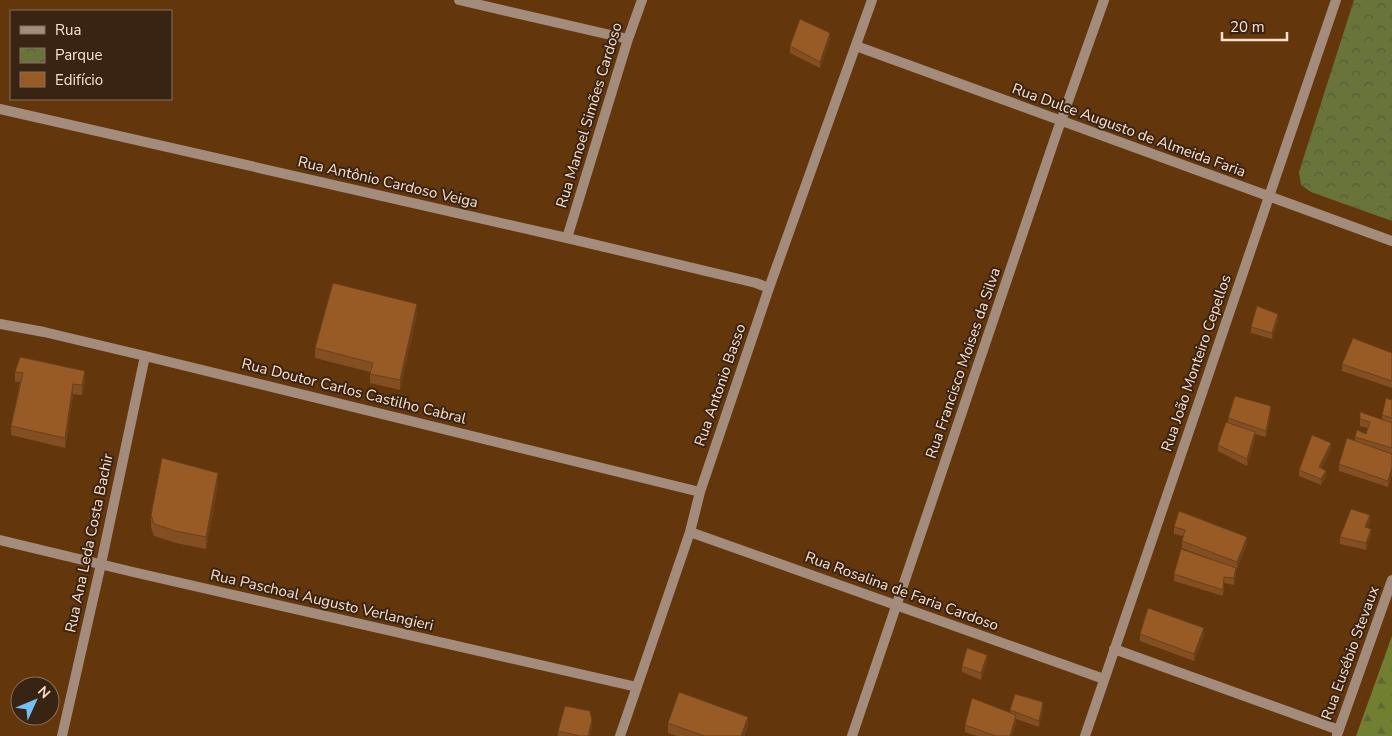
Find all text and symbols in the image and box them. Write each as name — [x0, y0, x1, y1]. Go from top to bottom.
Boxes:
legend — [10, 10, 172, 100]
scale bar — [1222, 10, 1287, 42]
text: 20 m — [1230, 17, 1265, 37]
text: Rua — [55, 20, 81, 40]
street label: Rua Manoel Simões Cardoso — [551, 20, 627, 210]
text: Parque — [55, 45, 103, 65]
text: Edifício — [55, 70, 103, 90]
street label: Rua Dulce Augusto de Almeida Faria — [1009, 78, 1249, 182]
street label: Rua Antônio Cardoso Veiga — [296, 151, 480, 213]
street label: Rua Francisco Moises da Silva — [921, 265, 1005, 461]
street label: Rua João Monteiro Cepellos — [1156, 272, 1236, 454]
street label: Rua Antonio Basso — [690, 321, 750, 449]
street label: Rua Doutor Carlos Castilho Cabral — [240, 353, 469, 429]
street label: Rua Ana Leda Costa Bachir — [60, 451, 118, 634]
street label: Rua Rosalina de Faria Cardoso — [802, 547, 1002, 635]
street label: Rua Paschoal Augusto Verlangieri — [208, 565, 436, 635]
street label: Rua Eusébio Stevaux — [1316, 583, 1384, 723]
north arrow — [10, 676, 60, 726]
text: N — [34, 682, 54, 703]

